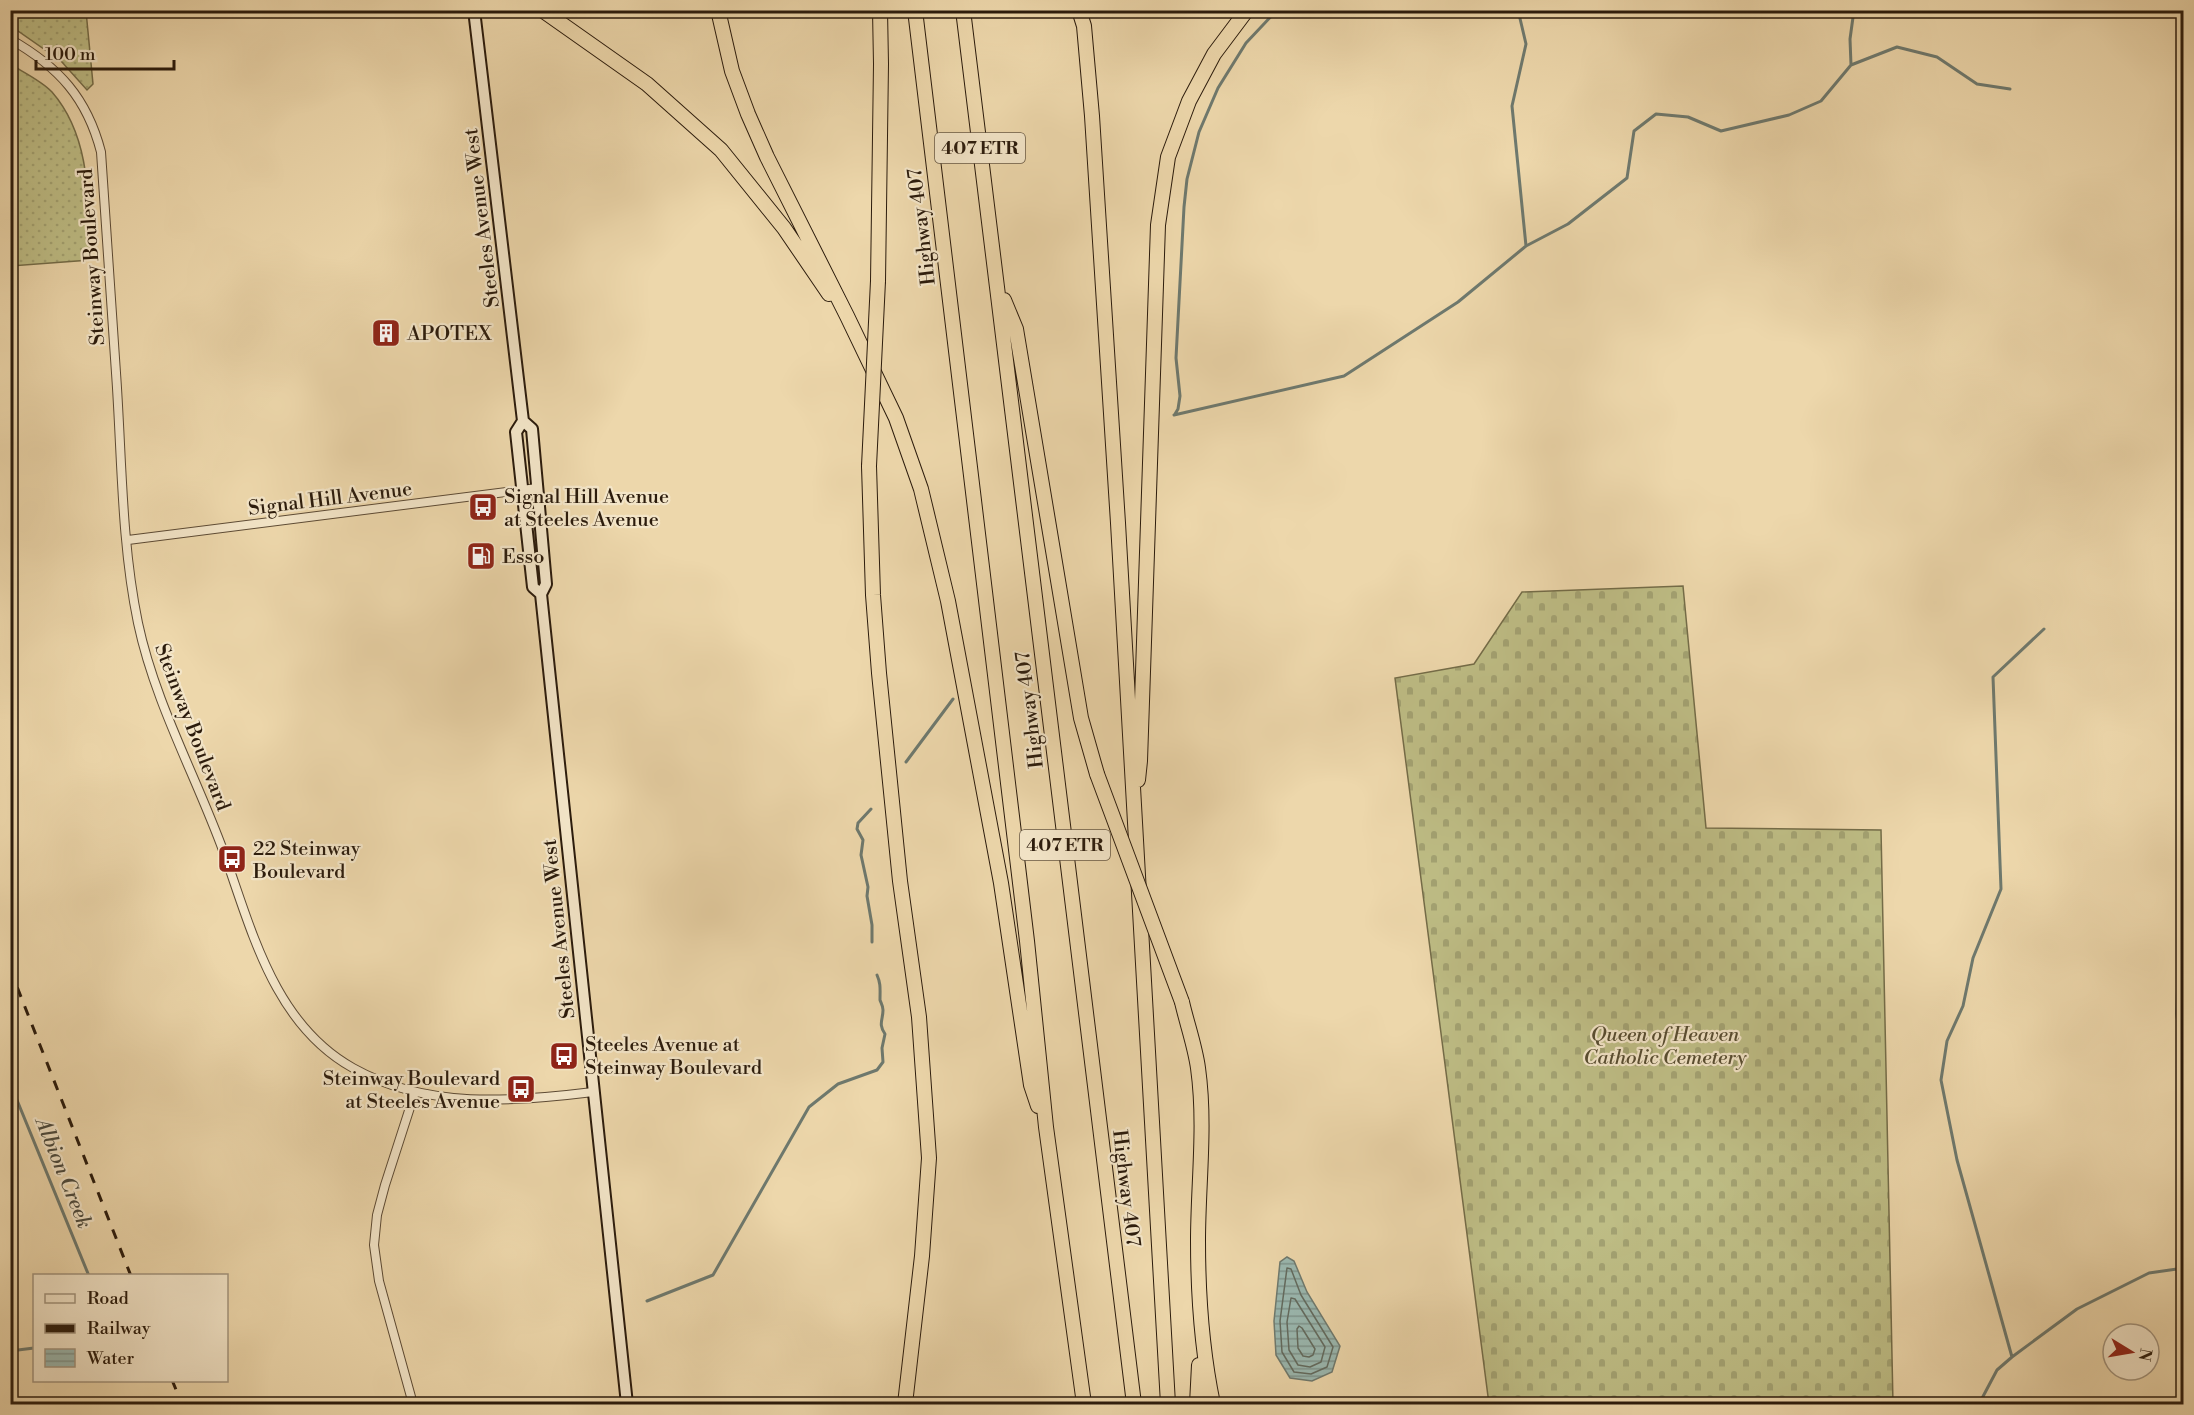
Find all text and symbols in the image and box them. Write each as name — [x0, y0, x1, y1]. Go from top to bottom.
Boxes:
scale bar — [36, 33, 174, 71]
text: 100 m — [45, 43, 96, 66]
street label: Steeles Avenue West — [459, 127, 506, 309]
road number: 407 ETR — [935, 133, 1025, 163]
street label: Steinway Boulevard — [74, 167, 111, 346]
street label: Highway 407 — [903, 167, 942, 287]
building icon: APOTEX — [370, 317, 402, 349]
place label: APOTEX — [406, 322, 492, 347]
street label: Signal Hill Avenue — [247, 477, 414, 522]
place label: Signal Hill Avenue at Steeles Avenue — [504, 485, 669, 533]
bus stop icon: Signal Hill Avenue at Steeles Avenue — [467, 491, 499, 523]
fuel station icon: Esso — [465, 540, 497, 572]
place label: Esso — [502, 545, 545, 570]
street label: Steinway Boulevard — [148, 640, 235, 815]
street label: Highway 407 — [1011, 650, 1050, 770]
road number: 407 ETR — [1020, 830, 1110, 860]
place label: 22 Steinway Boulevard — [252, 837, 361, 885]
street label: Steeles Avenue West — [538, 838, 581, 1020]
bus stop icon: 22 Steinway Boulevard — [216, 843, 248, 875]
park label: Queen of Heaven Catholic Cemetery — [1583, 1023, 1747, 1071]
place label: Steeles Avenue at Steinway Boulevard — [585, 1033, 763, 1081]
bus stop icon: Steeles Avenue at Steinway Boulevard — [548, 1040, 580, 1072]
place label: Steinway Boulevard at Steeles Avenue — [323, 1067, 501, 1115]
bus stop icon: Steinway Boulevard at Steeles Avenue — [505, 1073, 537, 1105]
water label: Albion Creek — [28, 1112, 97, 1233]
street label: Highway 407 — [1106, 1128, 1145, 1248]
legend — [33, 1274, 228, 1382]
text: Road — [87, 1287, 130, 1310]
text: Railway — [87, 1317, 151, 1340]
north arrow — [2101, 1322, 2161, 1382]
text: Water — [86, 1347, 135, 1370]
text: N — [2134, 1347, 2156, 1363]

